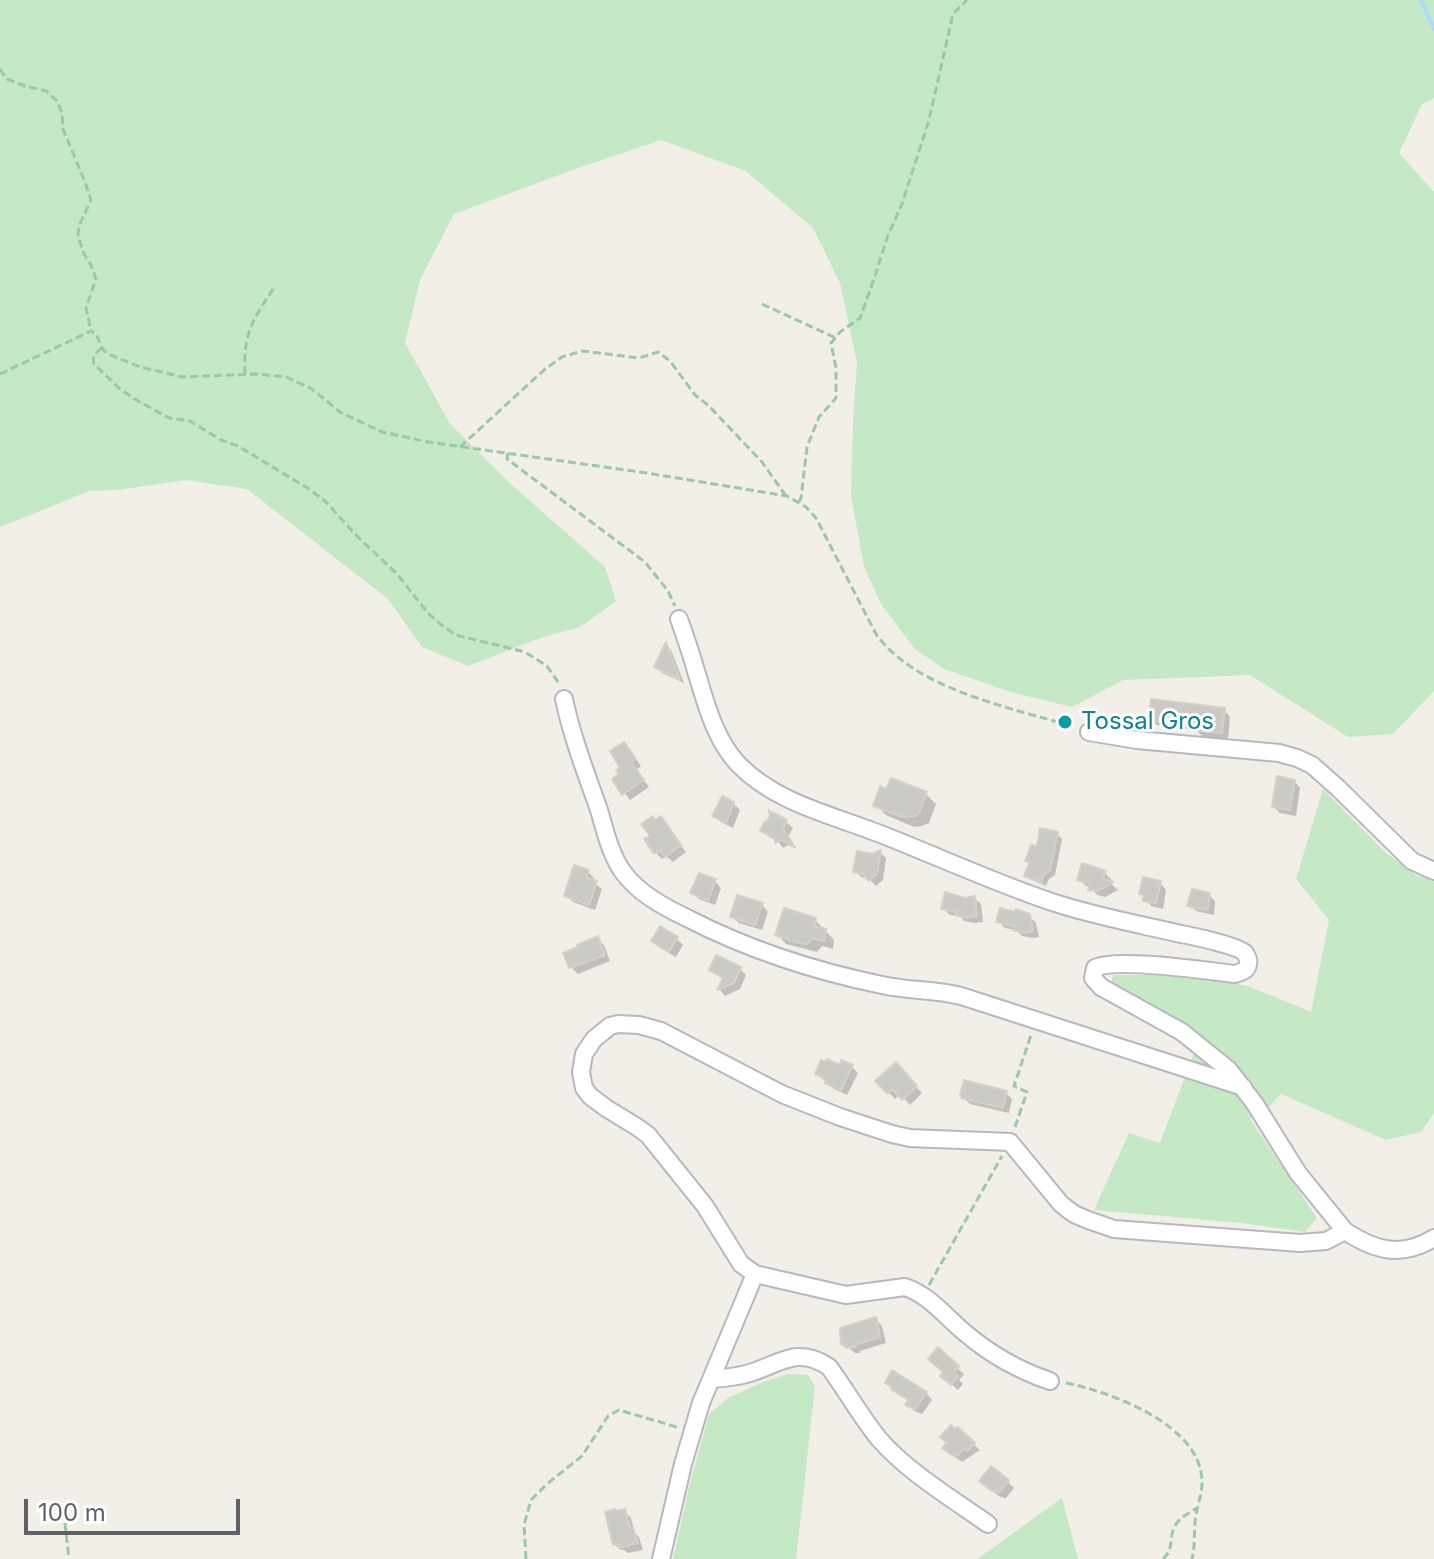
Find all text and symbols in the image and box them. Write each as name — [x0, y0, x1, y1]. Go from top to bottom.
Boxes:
place label: Tossal Gros — [1081, 708, 1214, 736]
marker: Tossal Gros — [1056, 713, 1074, 731]
scale bar — [28, 1483, 244, 1533]
text: 100 m — [38, 1498, 106, 1527]

